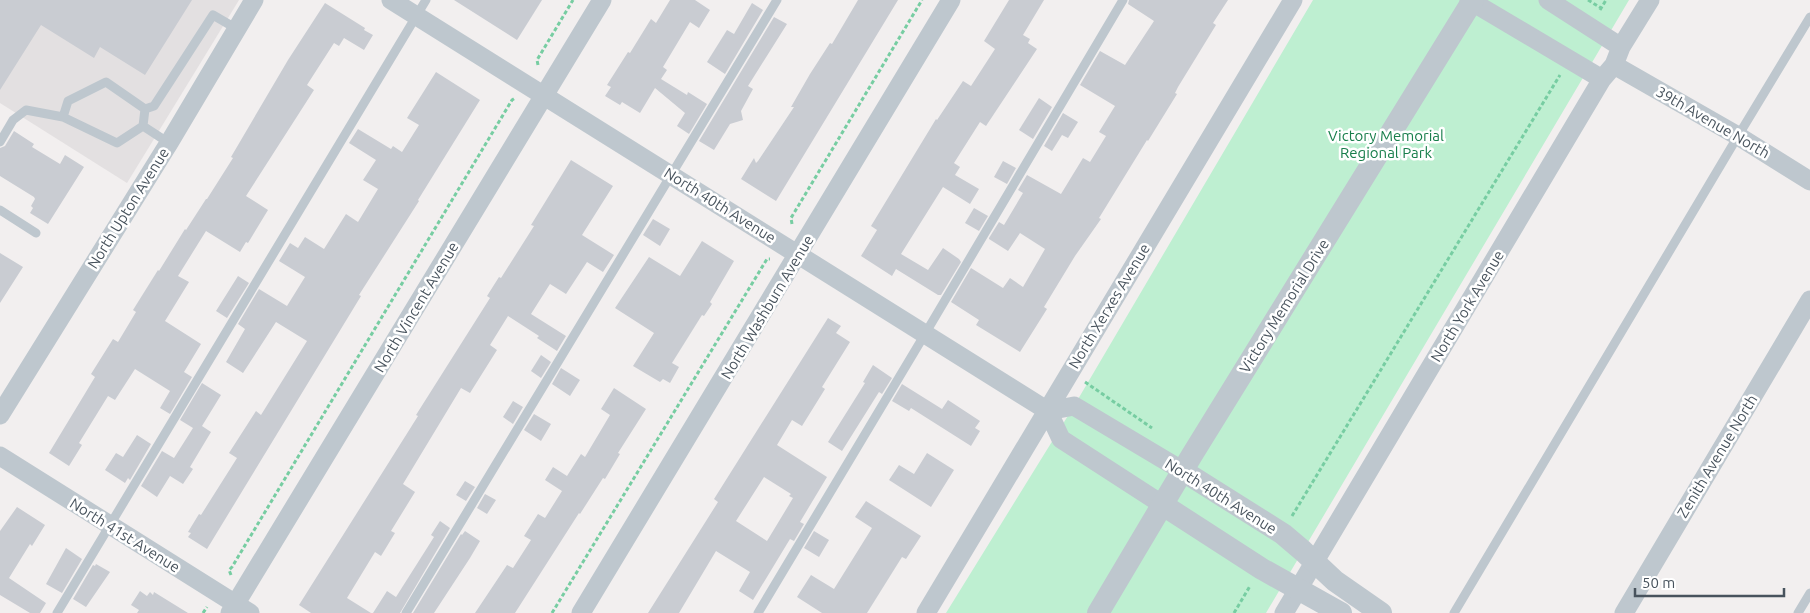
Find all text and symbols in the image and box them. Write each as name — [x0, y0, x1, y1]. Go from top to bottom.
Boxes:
street label: 39th Avenue North — [1653, 83, 1773, 161]
park label: Victory Memorial Regional Park — [1328, 127, 1444, 161]
street label: North Upton Avenue — [84, 144, 172, 272]
street label: North 40th Avenue — [661, 164, 779, 246]
street label: North Washburn Avenue — [717, 232, 817, 382]
street label: Victory Memorial Drive — [1236, 236, 1332, 376]
street label: North Vincent Avenue — [370, 239, 462, 375]
street label: North Xerxes Avenue — [1065, 241, 1153, 371]
street label: North York Avenue — [1427, 247, 1507, 365]
street label: Zenith Avenue North — [1674, 391, 1760, 521]
street label: North 40th Avenue — [1162, 455, 1280, 537]
street label: North 41st Avenue — [67, 494, 183, 576]
scale bar — [1635, 566, 1784, 598]
text: 50 m — [1642, 574, 1675, 591]

